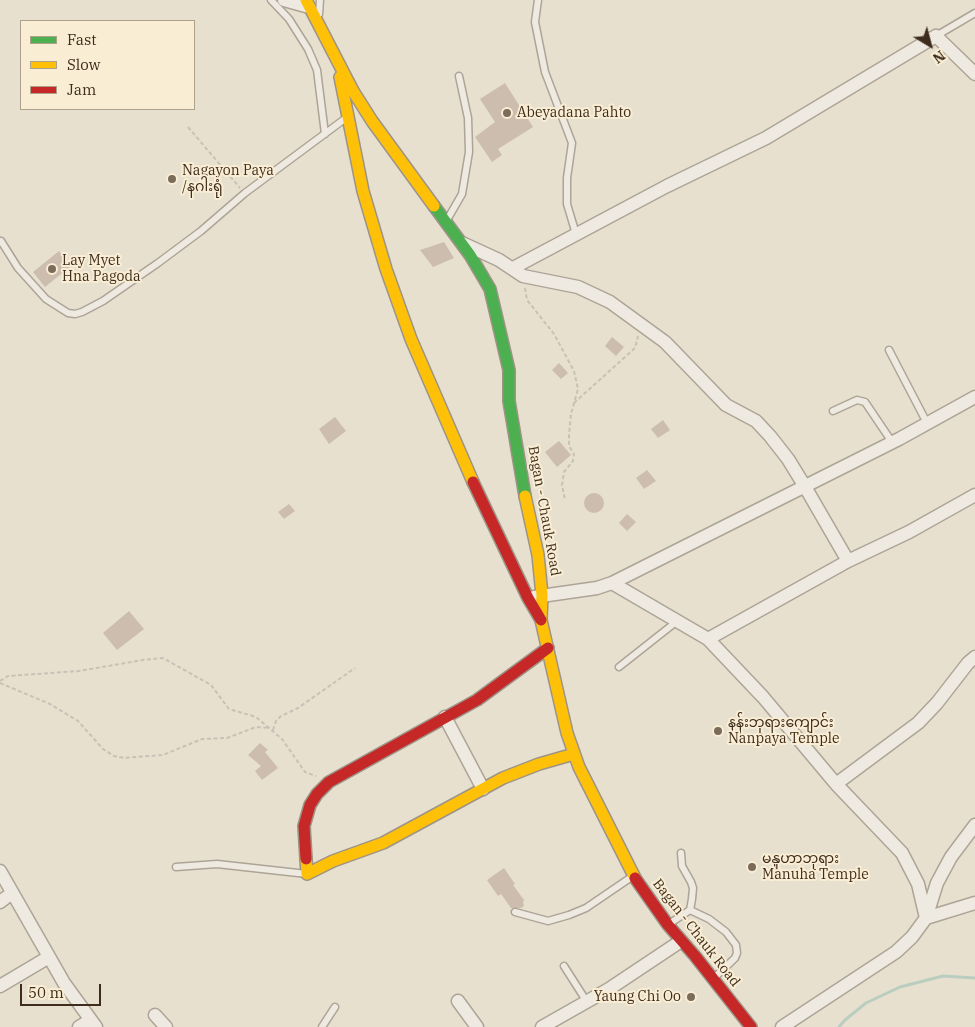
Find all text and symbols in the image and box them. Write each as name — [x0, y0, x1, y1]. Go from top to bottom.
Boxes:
legend — [20, 20, 195, 110]
north arrow — [905, 20, 955, 70]
text: Fast — [67, 30, 97, 49]
text: N — [929, 46, 949, 67]
text: Slow — [67, 55, 100, 74]
text: Jam — [67, 80, 96, 99]
place label: Abeyadana Pahto — [517, 105, 631, 121]
marker: Abeyadana Pahto — [501, 107, 513, 119]
place label: Nagayon Paya /နဂါးရုံ — [182, 163, 274, 196]
marker: Nagayon Paya /နဂါးရုံ — [166, 173, 178, 185]
place label: Lay Myet Hna Pagoda — [62, 253, 141, 286]
marker: Lay Myet Hna Pagoda — [46, 263, 58, 275]
street label: Bagan - Chauk Road — [524, 445, 564, 577]
place label: နန်းဘုရားကျောင်း Nanpaya Temple — [728, 715, 839, 748]
marker: နန်းဘုရားကျောင်း Nanpaya Temple — [712, 725, 724, 737]
place label: မနူဟာဘုရား Manuha Temple — [762, 851, 869, 884]
marker: မနူဟာဘုရား Manuha Temple — [746, 861, 758, 873]
street label: Bagan - Chauk Road — [649, 876, 743, 990]
scale bar — [22, 974, 104, 1006]
text: 50 m — [28, 983, 64, 1002]
place label: Yaung Chi Oo — [594, 989, 681, 1005]
marker: Yaung Chi Oo — [685, 991, 697, 1003]

